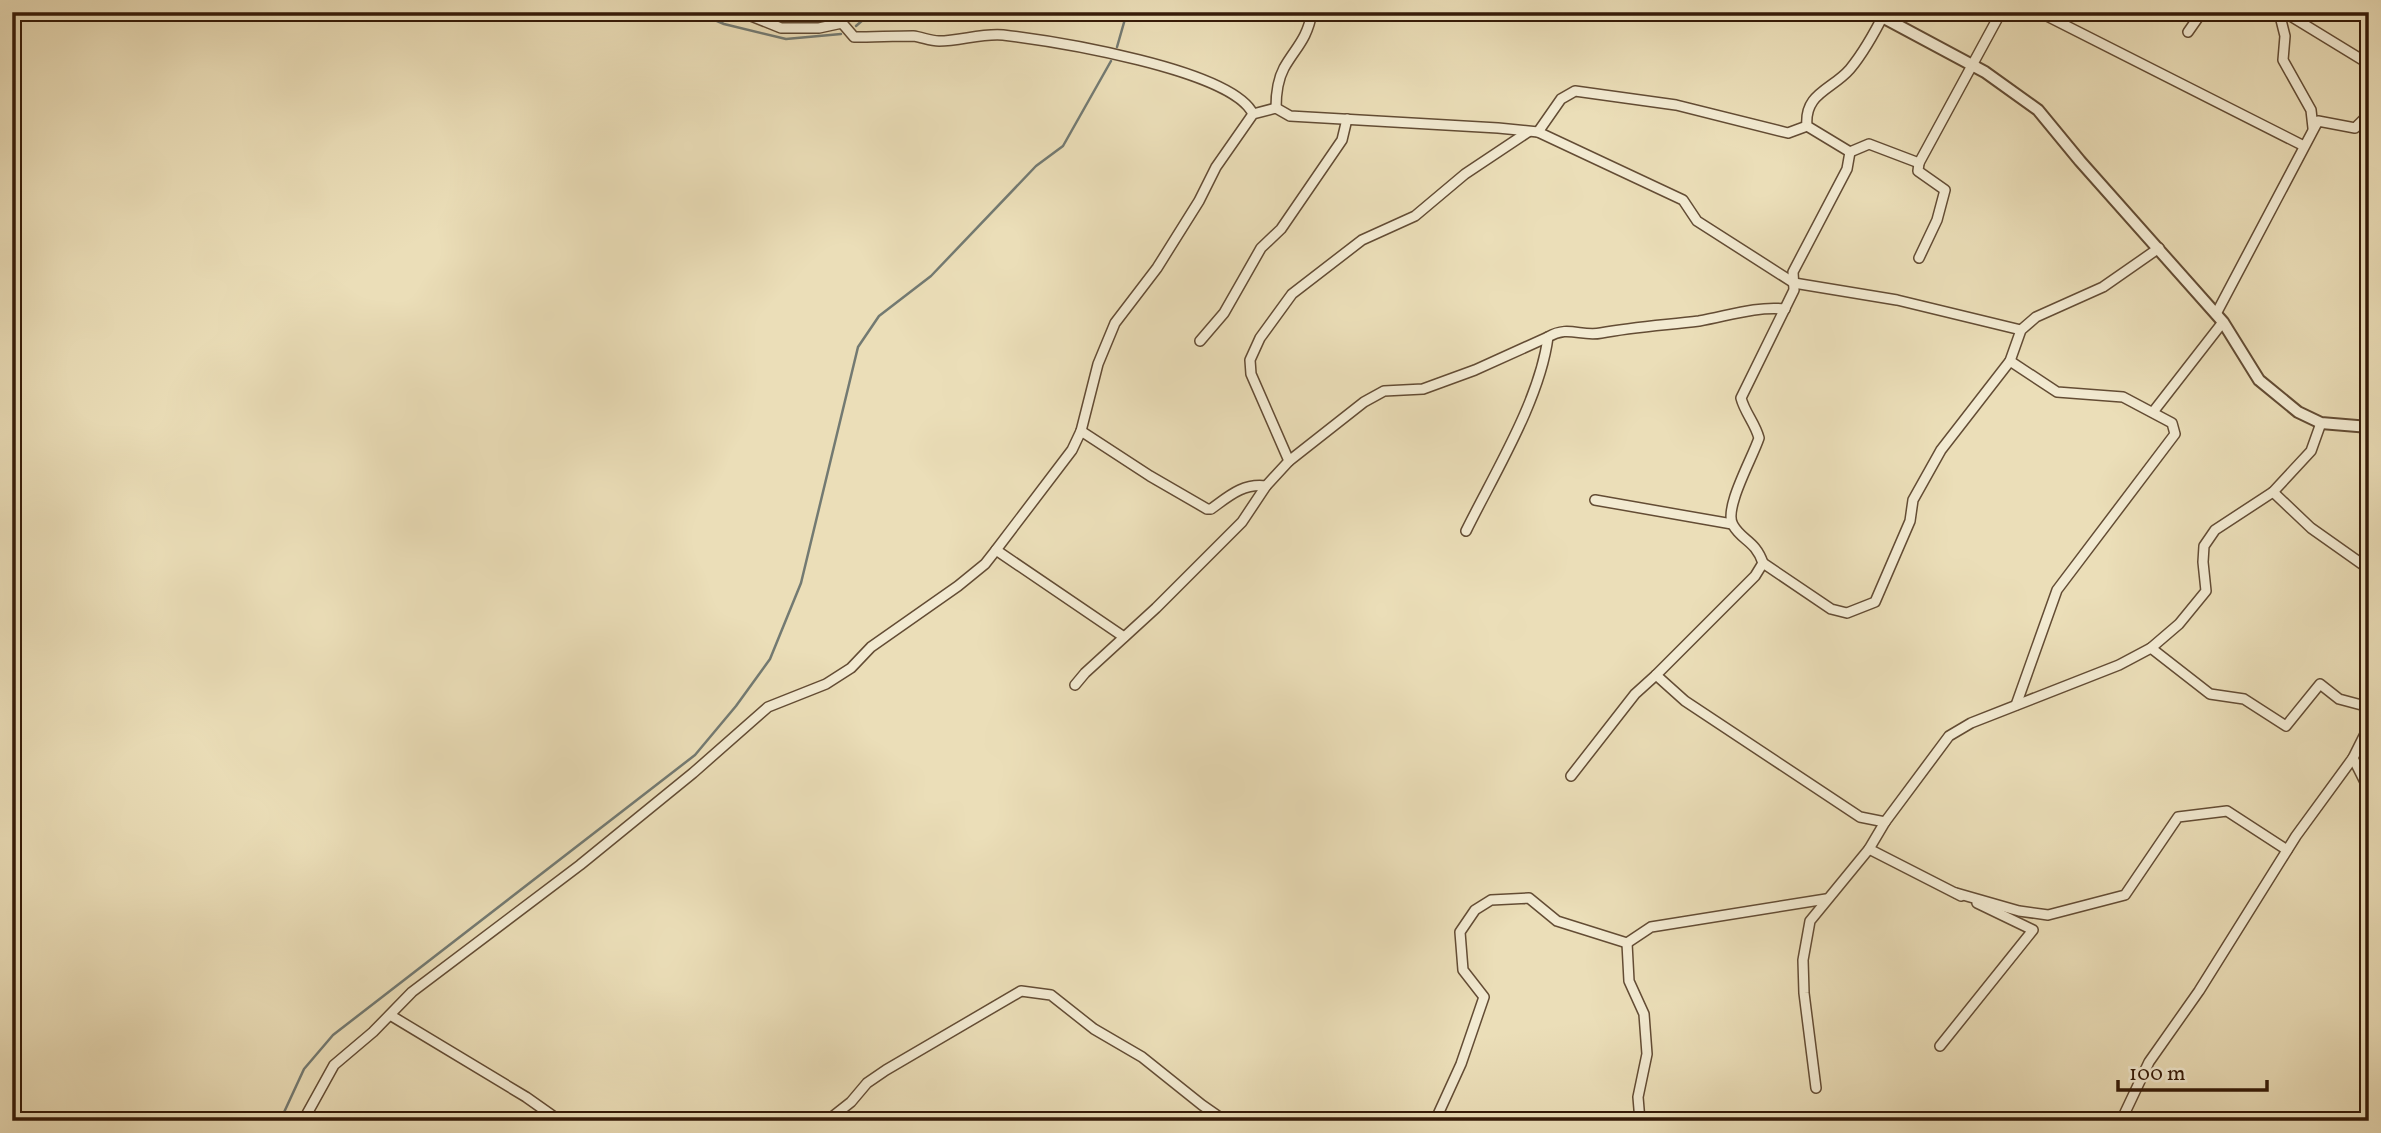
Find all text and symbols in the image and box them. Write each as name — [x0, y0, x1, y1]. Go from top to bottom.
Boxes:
scale bar — [2118, 1049, 2267, 1093]
text: 100 m — [2129, 1060, 2186, 1089]

